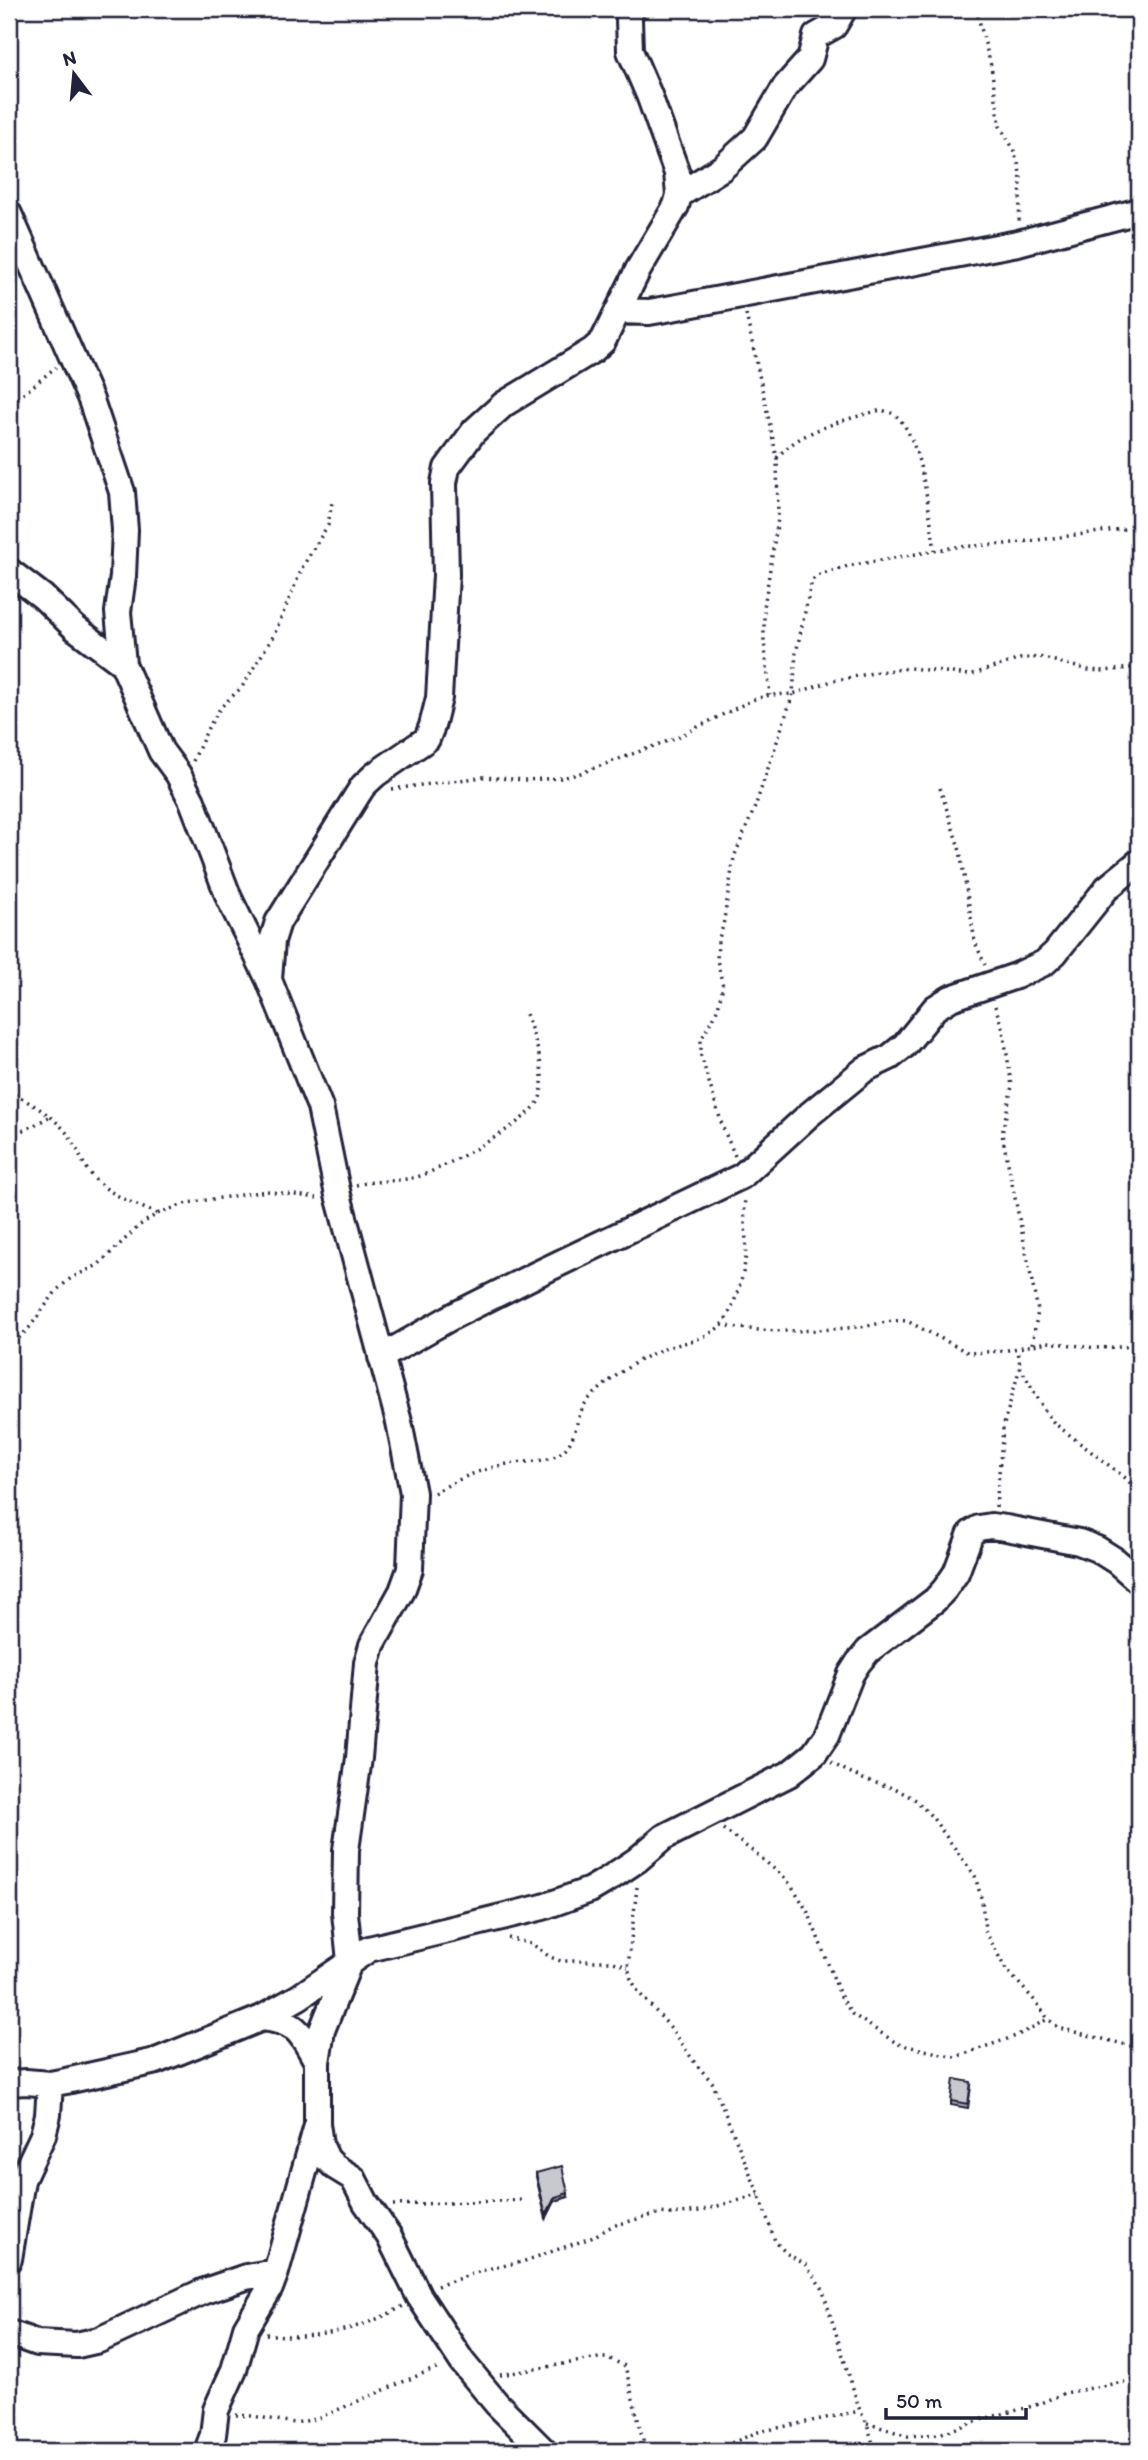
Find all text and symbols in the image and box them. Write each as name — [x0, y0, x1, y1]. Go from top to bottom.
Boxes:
north arrow — [38, 38, 108, 108]
text: N — [60, 45, 79, 71]
scale bar — [886, 2376, 1026, 2420]
text: 50 m — [896, 2388, 943, 2413]

